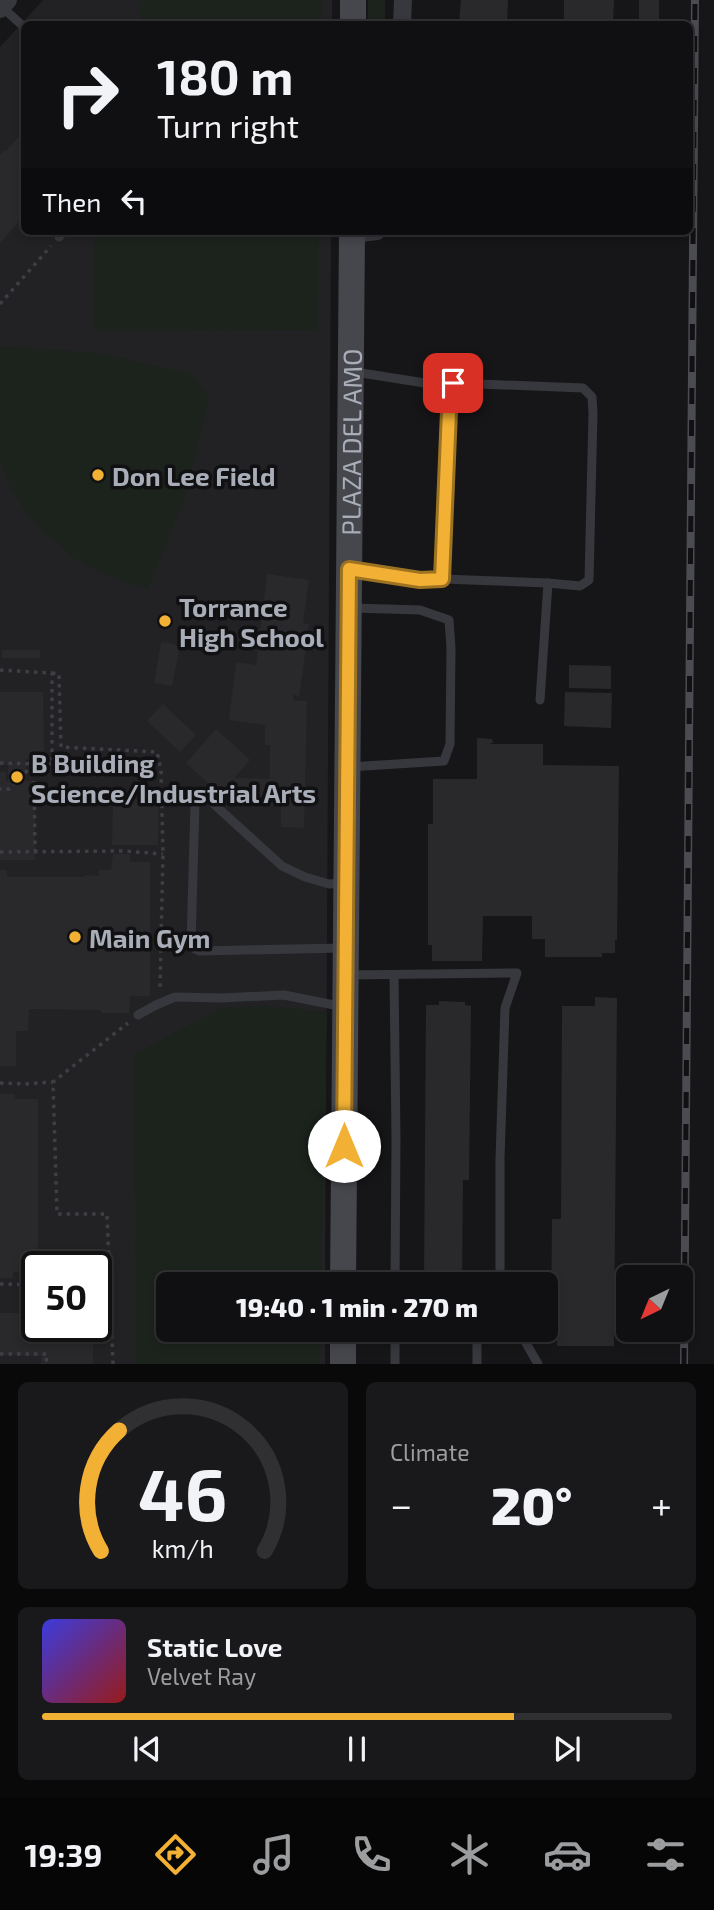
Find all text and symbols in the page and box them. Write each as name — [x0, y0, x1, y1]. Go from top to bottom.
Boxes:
text: 180 m — [157, 46, 293, 105]
icon: right — [42, 49, 133, 140]
text: Turn right — [157, 106, 299, 144]
icon: left — [115, 182, 153, 220]
text: Then — [42, 186, 101, 217]
street label: PLAZA DEL AMO — [334, 348, 366, 536]
pin — [423, 353, 483, 413]
icon: arrive — [434, 364, 472, 402]
place label: Don Lee Field — [112, 460, 276, 491]
marker: Don Lee Field — [90, 467, 106, 483]
place label: Torrance High School — [179, 591, 324, 652]
marker: Torrance High School — [157, 613, 173, 629]
place label: B Building Science/Industrial Arts — [31, 747, 316, 808]
marker: B Building Science/Industrial Arts — [9, 769, 25, 785]
place label: Main Gym — [89, 922, 211, 954]
marker: Main Gym — [67, 929, 83, 945]
position arrow — [307, 1109, 381, 1183]
speed limit sign: 50 — [21, 1251, 112, 1342]
north arrow — [616, 1265, 693, 1342]
map controls — [616, 1265, 693, 1342]
text: 19:40 · 1 min · 270 m — [236, 1291, 478, 1322]
text: Climate — [390, 1438, 470, 1466]
text: 46 — [138, 1449, 228, 1537]
text: 20° — [491, 1473, 572, 1535]
text: − — [390, 1481, 412, 1527]
text: + — [651, 1481, 672, 1527]
text: km/h — [152, 1533, 214, 1563]
text: Static Love — [147, 1631, 283, 1662]
text: Velvet Ray — [147, 1662, 256, 1690]
icon: previous — [128, 1730, 166, 1768]
icon: pause — [338, 1730, 376, 1768]
icon: next — [548, 1730, 586, 1768]
icon: directions — [151, 1830, 200, 1879]
icon: music — [249, 1830, 298, 1879]
icon: phone — [347, 1830, 396, 1879]
icon: climate — [445, 1830, 494, 1879]
icon: car — [543, 1830, 592, 1879]
icon: filters — [641, 1830, 690, 1879]
text: 19:39 — [24, 1835, 102, 1873]

